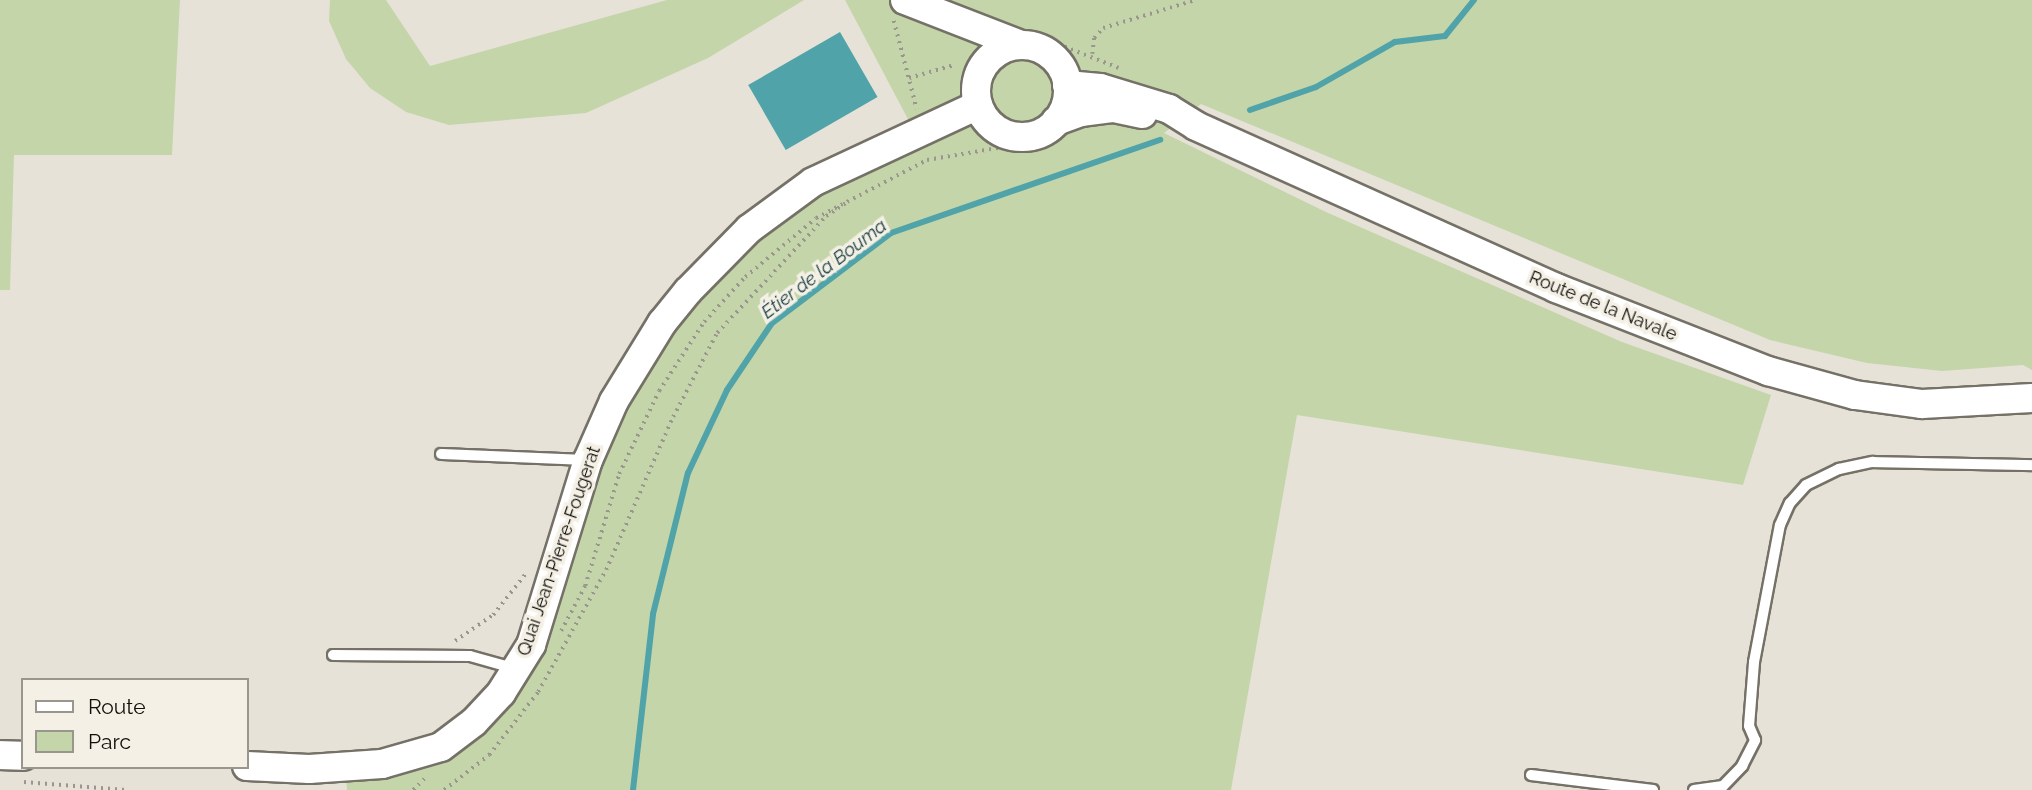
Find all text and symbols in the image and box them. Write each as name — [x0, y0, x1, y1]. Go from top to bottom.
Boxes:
water label: Étier de la Bouma — [757, 214, 891, 324]
street label: Route de la Navale — [1526, 266, 1680, 346]
street label: Quai Jean-Pierre-Fougerat — [513, 443, 605, 659]
legend — [21, 678, 248, 769]
text: Route — [88, 694, 146, 719]
text: Parc — [88, 729, 131, 754]

